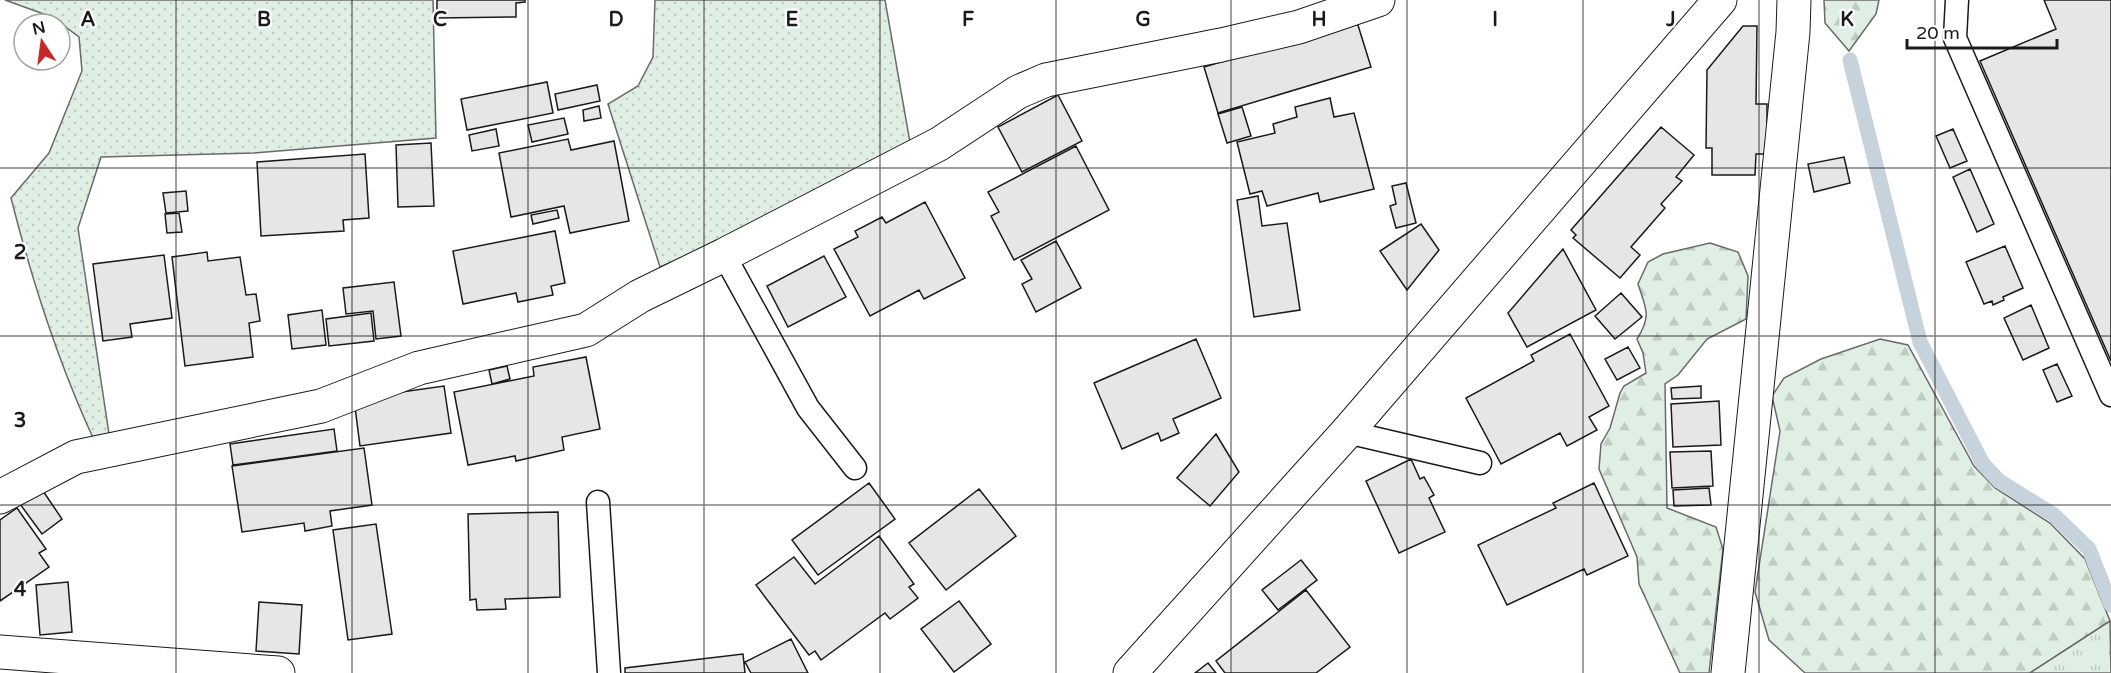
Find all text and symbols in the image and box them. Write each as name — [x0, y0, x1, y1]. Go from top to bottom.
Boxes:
text: A — [81, 8, 96, 32]
text: B — [257, 8, 271, 32]
text: C — [433, 8, 447, 32]
text: D — [608, 8, 624, 32]
text: E — [786, 8, 799, 32]
text: F — [962, 8, 974, 32]
text: G — [1135, 8, 1151, 32]
text: H — [1311, 8, 1327, 32]
text: I — [1492, 8, 1498, 32]
text: J — [1665, 8, 1676, 32]
text: K — [1840, 8, 1854, 32]
north arrow — [12, 12, 72, 72]
scale bar — [1907, 12, 2057, 50]
text: N — [30, 17, 47, 40]
text: 20 m — [1916, 22, 1960, 44]
text: 2 — [14, 241, 26, 265]
text: 3 — [14, 409, 26, 433]
text: 4 — [14, 578, 27, 602]

